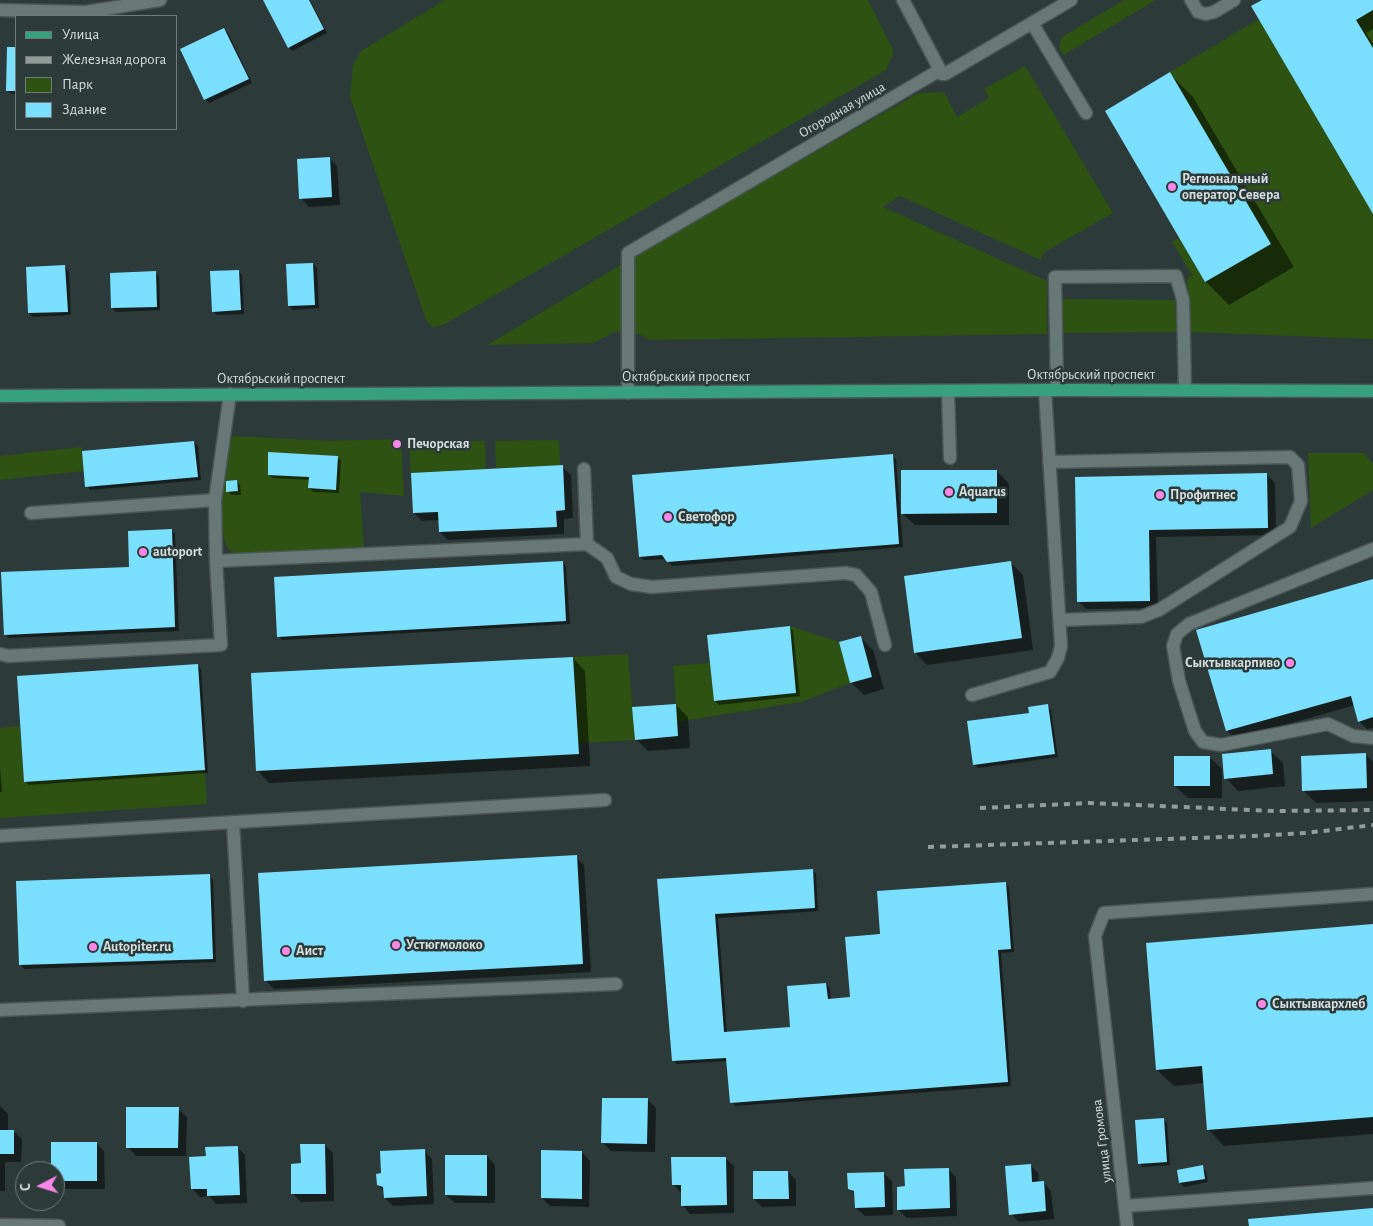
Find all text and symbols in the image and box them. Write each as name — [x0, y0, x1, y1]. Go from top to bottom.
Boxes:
legend — [15, 15, 178, 130]
text: Улица — [62, 27, 99, 42]
text: Железная дорога — [62, 52, 166, 67]
text: Парк — [62, 77, 93, 92]
street label: Огородная улица — [796, 78, 888, 142]
text: Здание — [62, 102, 107, 117]
place label: Региональный оператор Севера — [1182, 171, 1280, 203]
marker: Региональный оператор Севера — [1166, 181, 1178, 193]
street label: Октябрьский проспект — [1027, 367, 1155, 383]
street label: Октябрьский проспект — [622, 369, 750, 385]
street label: Октябрьский проспект — [217, 371, 345, 387]
place label: Печорская — [407, 436, 469, 452]
marker: Печорская — [391, 438, 403, 450]
place label: Aquarus — [959, 484, 1006, 500]
marker: Aquarus — [943, 486, 955, 498]
place label: Профитнес — [1170, 487, 1236, 503]
marker: Профитнес — [1154, 489, 1166, 501]
place label: Светофор — [678, 509, 735, 525]
marker: Светофор — [662, 511, 674, 523]
place label: autoport — [153, 544, 202, 560]
marker: autoport — [137, 546, 149, 558]
place label: Сыктывкарпиво — [1185, 655, 1280, 671]
marker: Сыктывкарпиво — [1284, 657, 1296, 669]
place label: Устюгмолоко — [406, 937, 483, 953]
place label: Autopiter.ru — [103, 939, 171, 955]
marker: Устюгмолоко — [390, 939, 402, 951]
marker: Autopiter.ru — [87, 941, 99, 953]
place label: Аист — [296, 943, 323, 959]
marker: Аист — [280, 945, 292, 957]
place label: Сыктывкархлеб — [1272, 996, 1365, 1012]
marker: Сыктывкархлеб — [1256, 998, 1268, 1010]
street label: улица Громова — [1089, 1098, 1115, 1184]
north arrow — [15, 1161, 65, 1211]
text: С — [19, 1183, 33, 1192]

